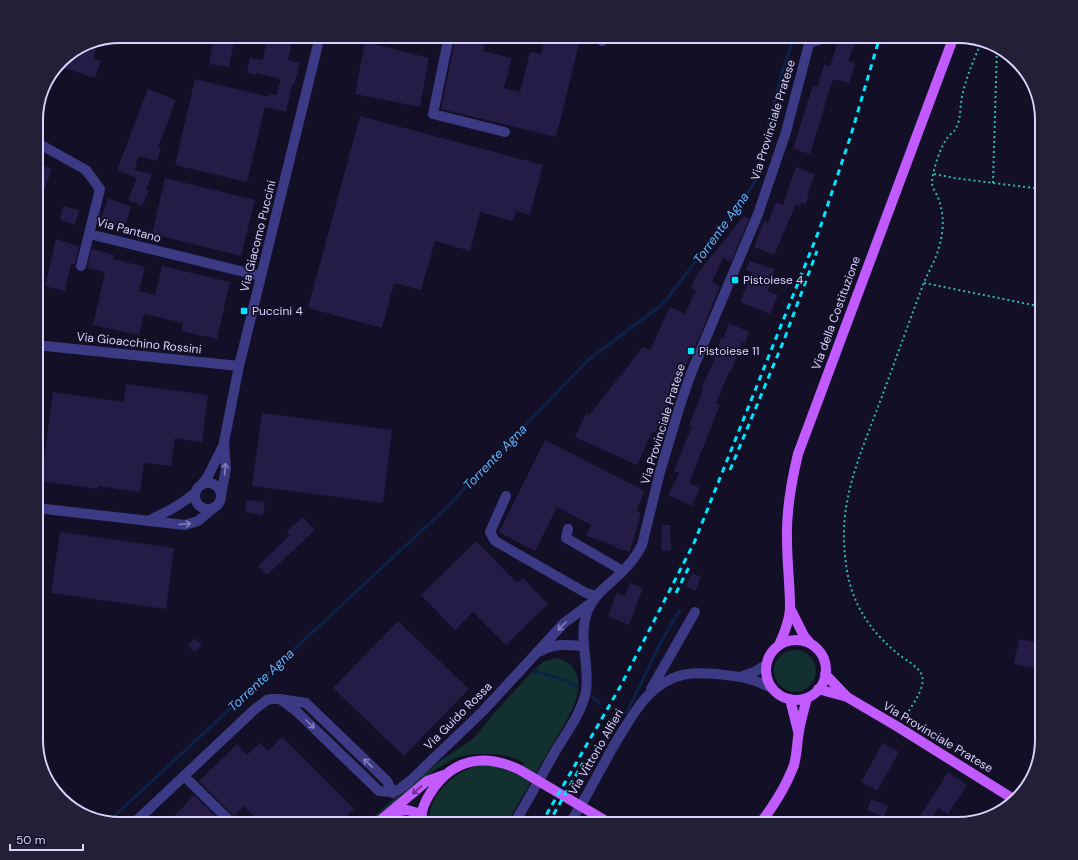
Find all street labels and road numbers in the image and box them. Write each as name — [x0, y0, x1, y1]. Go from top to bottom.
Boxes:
street label: Via Provinciale Pratese — [747, 57, 799, 182]
street label: Via Giacomo Puccini — [236, 178, 280, 293]
street label: Via Pantano — [95, 214, 163, 246]
street label: Via della Costituzione — [808, 254, 864, 372]
street label: Via Gioacchino Rossini — [76, 328, 202, 358]
street label: Via Provinciale Pratese — [637, 361, 689, 486]
street label: Via Guido Rossa — [421, 679, 495, 753]
street label: Via Provinciale Pratese — [880, 698, 996, 776]
street label: Via Vittorio Alfieri — [565, 706, 627, 798]

